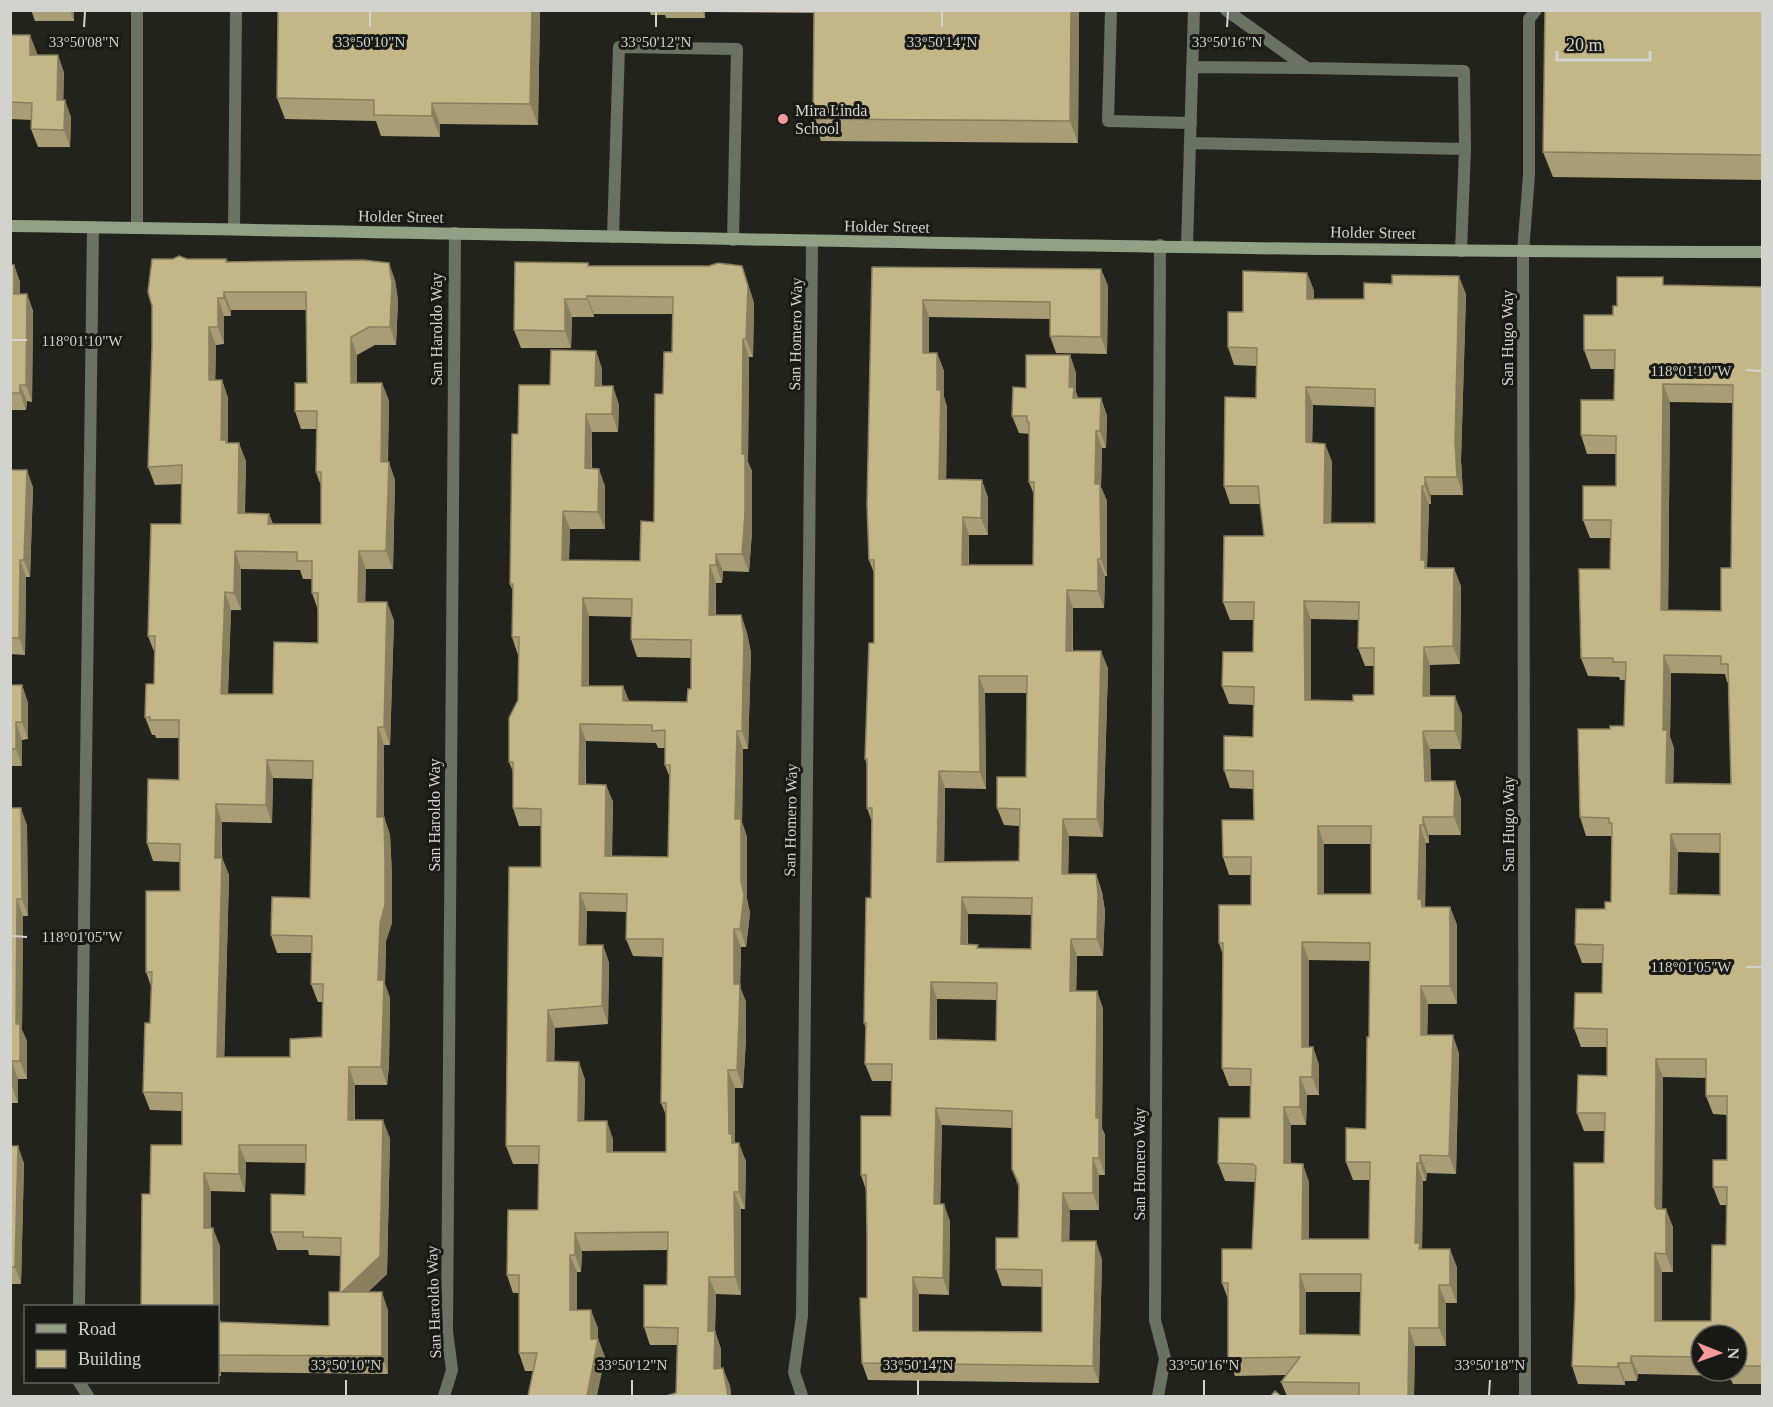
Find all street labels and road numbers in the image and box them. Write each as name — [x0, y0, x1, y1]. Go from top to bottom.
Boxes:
street label: Holder Street — [358, 207, 445, 226]
street label: Holder Street — [844, 217, 931, 236]
street label: Holder Street — [1330, 223, 1417, 242]
street label: San Haroldo Way — [428, 272, 446, 386]
street label: San Homero Way — [786, 277, 806, 391]
street label: San Hugo Way — [1499, 290, 1517, 386]
street label: San Haroldo Way — [426, 758, 444, 872]
street label: San Homero Way — [781, 763, 801, 877]
street label: San Hugo Way — [1500, 776, 1518, 872]
street label: San Homero Way — [1131, 1107, 1149, 1221]
street label: San Haroldo Way — [423, 1245, 445, 1359]

